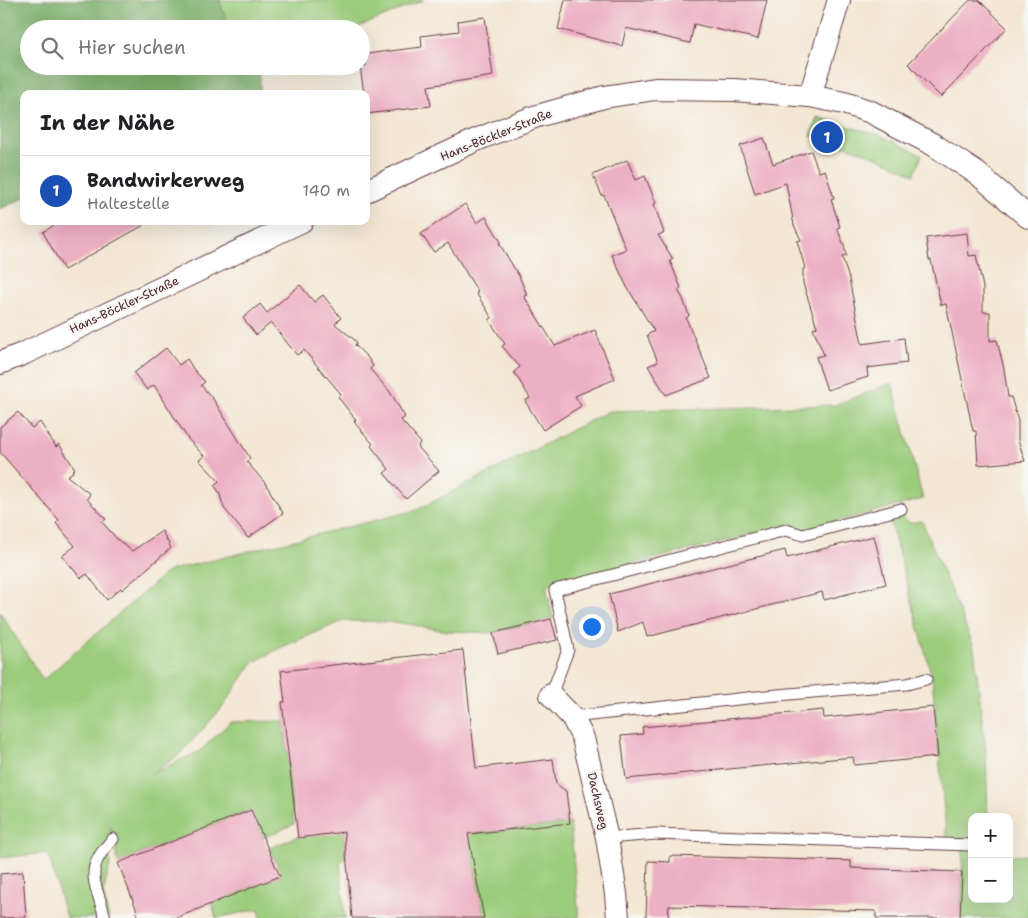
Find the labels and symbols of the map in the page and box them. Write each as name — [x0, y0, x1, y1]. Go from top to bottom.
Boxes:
street label: Hans-Böckler-Straße — [438, 105, 554, 165]
pin: 1 — [811, 118, 843, 156]
street label: Hans-Böckler-Straße — [67, 273, 181, 337]
your location — [579, 614, 605, 640]
street label: Dachsweg — [584, 771, 612, 831]

